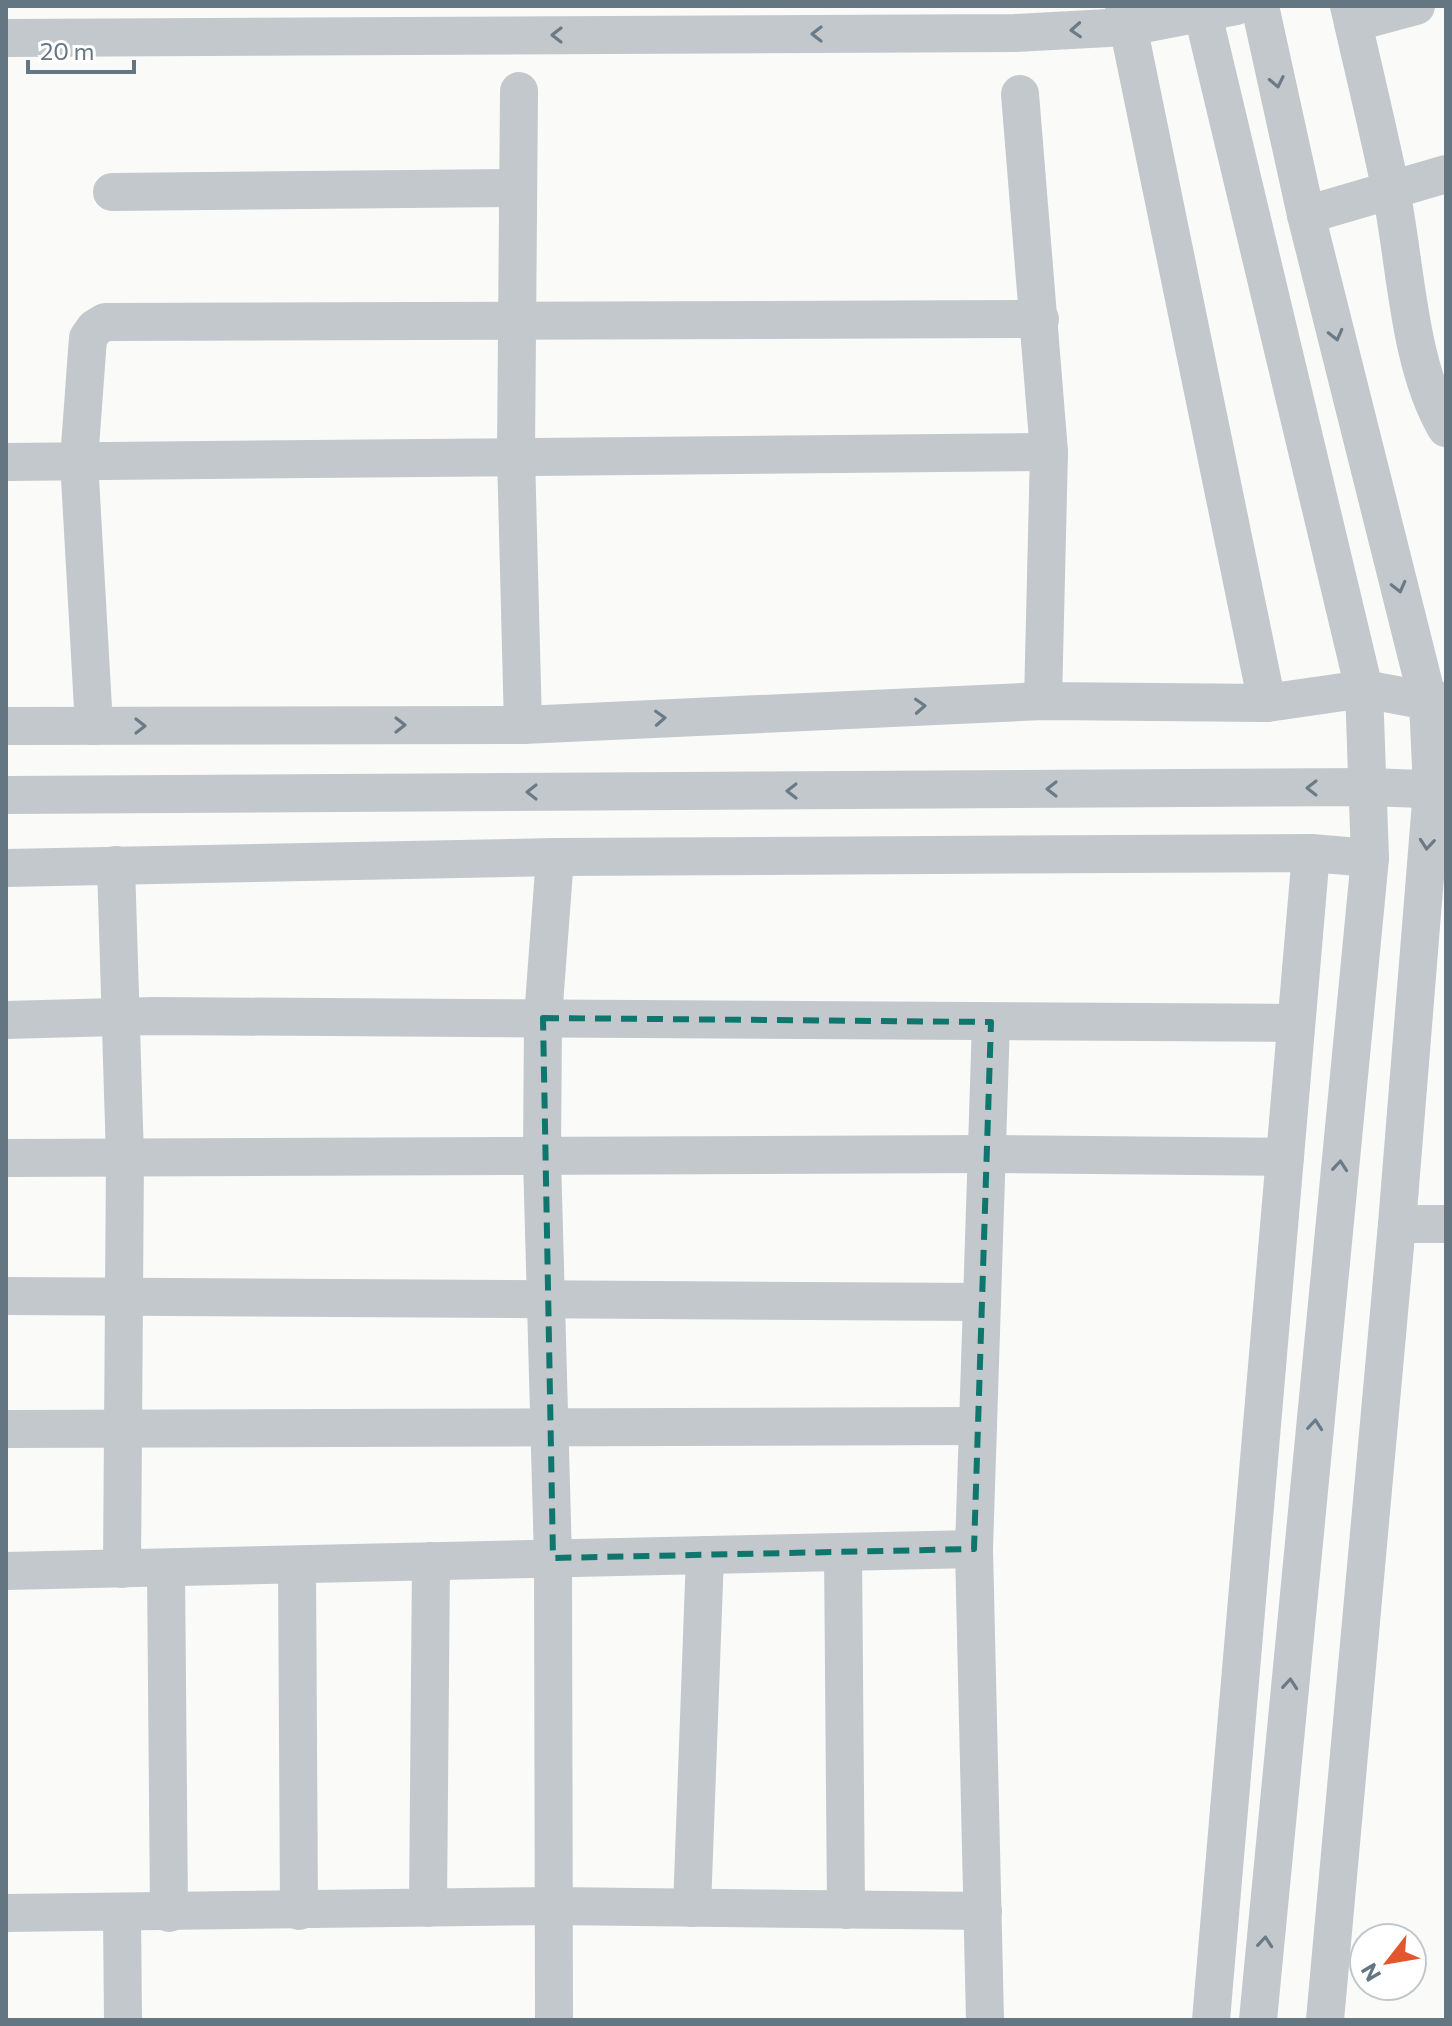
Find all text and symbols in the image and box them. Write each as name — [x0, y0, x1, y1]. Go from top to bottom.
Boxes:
one-way arrow — [1069, 21, 1082, 38]
scale bar — [28, 24, 134, 74]
one-way arrow — [810, 25, 823, 43]
one-way arrow — [550, 26, 563, 44]
text: 20 m — [40, 36, 94, 65]
one-way arrow — [1268, 75, 1285, 89]
one-way arrow — [1327, 328, 1344, 342]
one-way arrow — [1390, 580, 1407, 594]
one-way arrow — [914, 698, 927, 715]
one-way arrow — [654, 710, 667, 727]
one-way arrow — [394, 716, 407, 734]
one-way arrow — [134, 717, 147, 735]
one-way arrow — [1305, 779, 1318, 796]
one-way arrow — [1045, 780, 1058, 798]
one-way arrow — [785, 782, 798, 799]
one-way arrow — [525, 783, 538, 801]
one-way arrow — [1419, 838, 1436, 851]
one-way arrow — [1331, 1159, 1348, 1172]
one-way arrow — [1306, 1418, 1323, 1431]
one-way arrow — [1282, 1677, 1299, 1690]
north arrow — [1348, 1922, 1428, 2002]
one-way arrow — [1257, 1935, 1274, 1948]
text: N — [1355, 1959, 1386, 1987]

